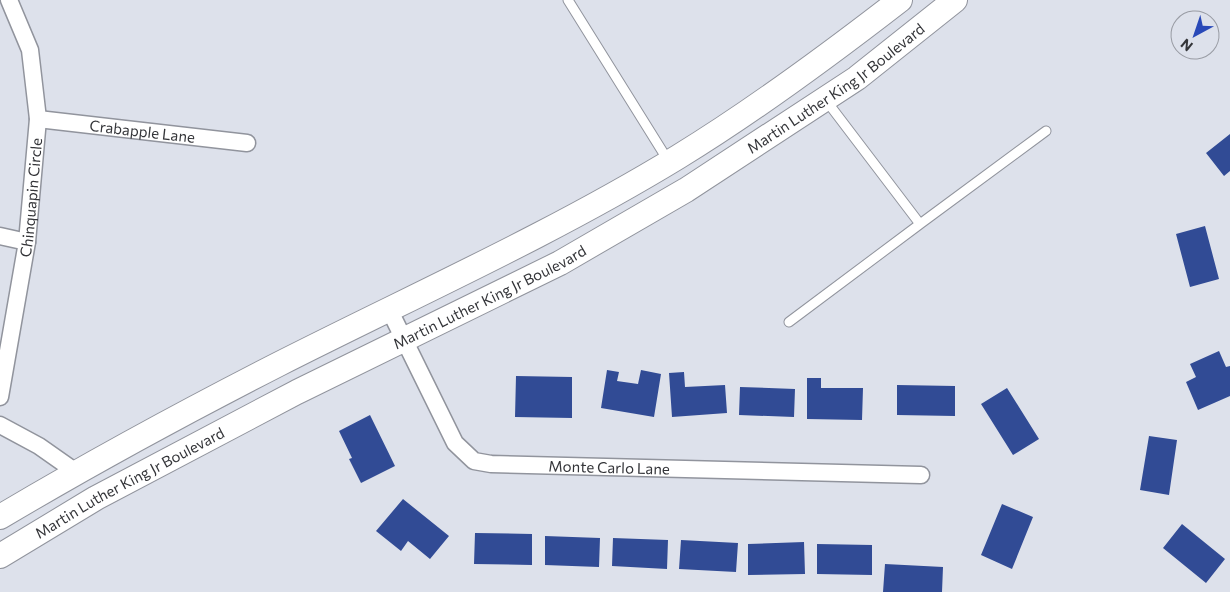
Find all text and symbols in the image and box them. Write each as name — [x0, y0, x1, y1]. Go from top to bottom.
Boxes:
north arrow — [1170, 10, 1220, 60]
street label: Martin Luther King Jr Boulevard — [743, 19, 928, 157]
text: N — [1177, 35, 1196, 55]
street label: Crabapple Lane — [89, 116, 196, 146]
street label: Chinquapin Circle — [16, 137, 45, 258]
street label: Martin Luther King Jr Boulevard — [390, 241, 589, 353]
street label: Martin Luther King Jr Boulevard — [32, 423, 227, 542]
street label: Monte Carlo Lane — [548, 456, 670, 478]

